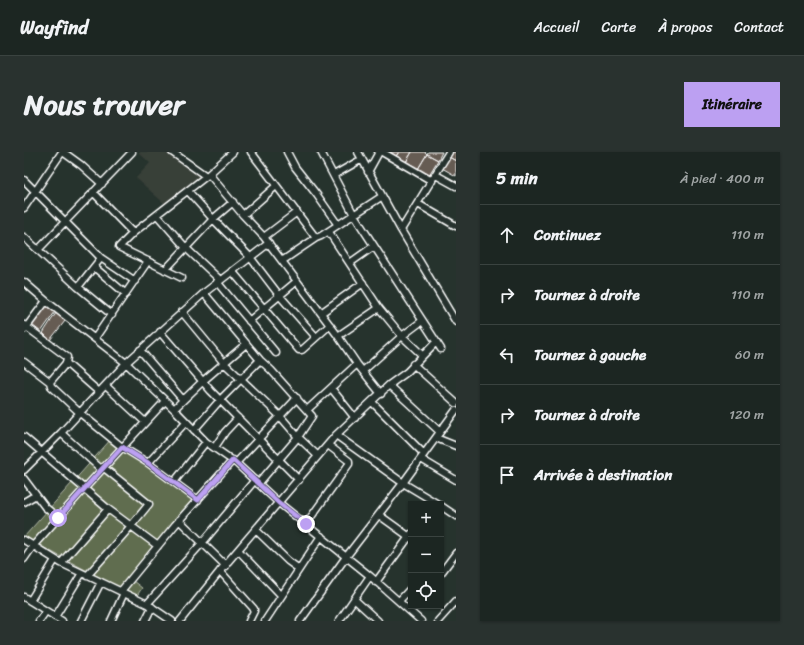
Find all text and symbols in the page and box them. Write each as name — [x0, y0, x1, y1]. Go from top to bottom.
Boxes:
text: Wayfind — [20, 11, 88, 44]
text: Accueil — [534, 15, 580, 40]
text: Carte — [602, 15, 636, 40]
text: À propos — [658, 15, 712, 40]
text: Contact — [734, 15, 784, 40]
text: Nous trouver — [24, 80, 184, 129]
button: Itinéraire — [684, 82, 780, 127]
text: 5 min — [496, 163, 538, 193]
text: À pied · 400 m — [680, 167, 764, 190]
text: Continuez — [534, 222, 601, 248]
text: 110 m — [731, 223, 764, 246]
icon: ahead — [496, 224, 518, 246]
text: Tournez à droite — [534, 282, 640, 308]
text: 110 m — [731, 283, 764, 306]
icon: right — [496, 284, 518, 306]
text: Tournez à gauche — [534, 342, 646, 368]
text: 60 m — [735, 343, 764, 366]
icon: left — [496, 344, 518, 366]
text: Tournez à droite — [534, 402, 640, 428]
text: 120 m — [729, 403, 764, 426]
icon: right — [496, 404, 518, 426]
text: Arrivée à destination — [534, 462, 672, 488]
icon: arrive — [496, 464, 518, 486]
map controls — [408, 501, 444, 609]
button: + — [408, 501, 444, 537]
route start — [49, 509, 67, 527]
route end — [297, 515, 315, 533]
button: − — [408, 537, 444, 573]
button: locate — [408, 573, 444, 609]

